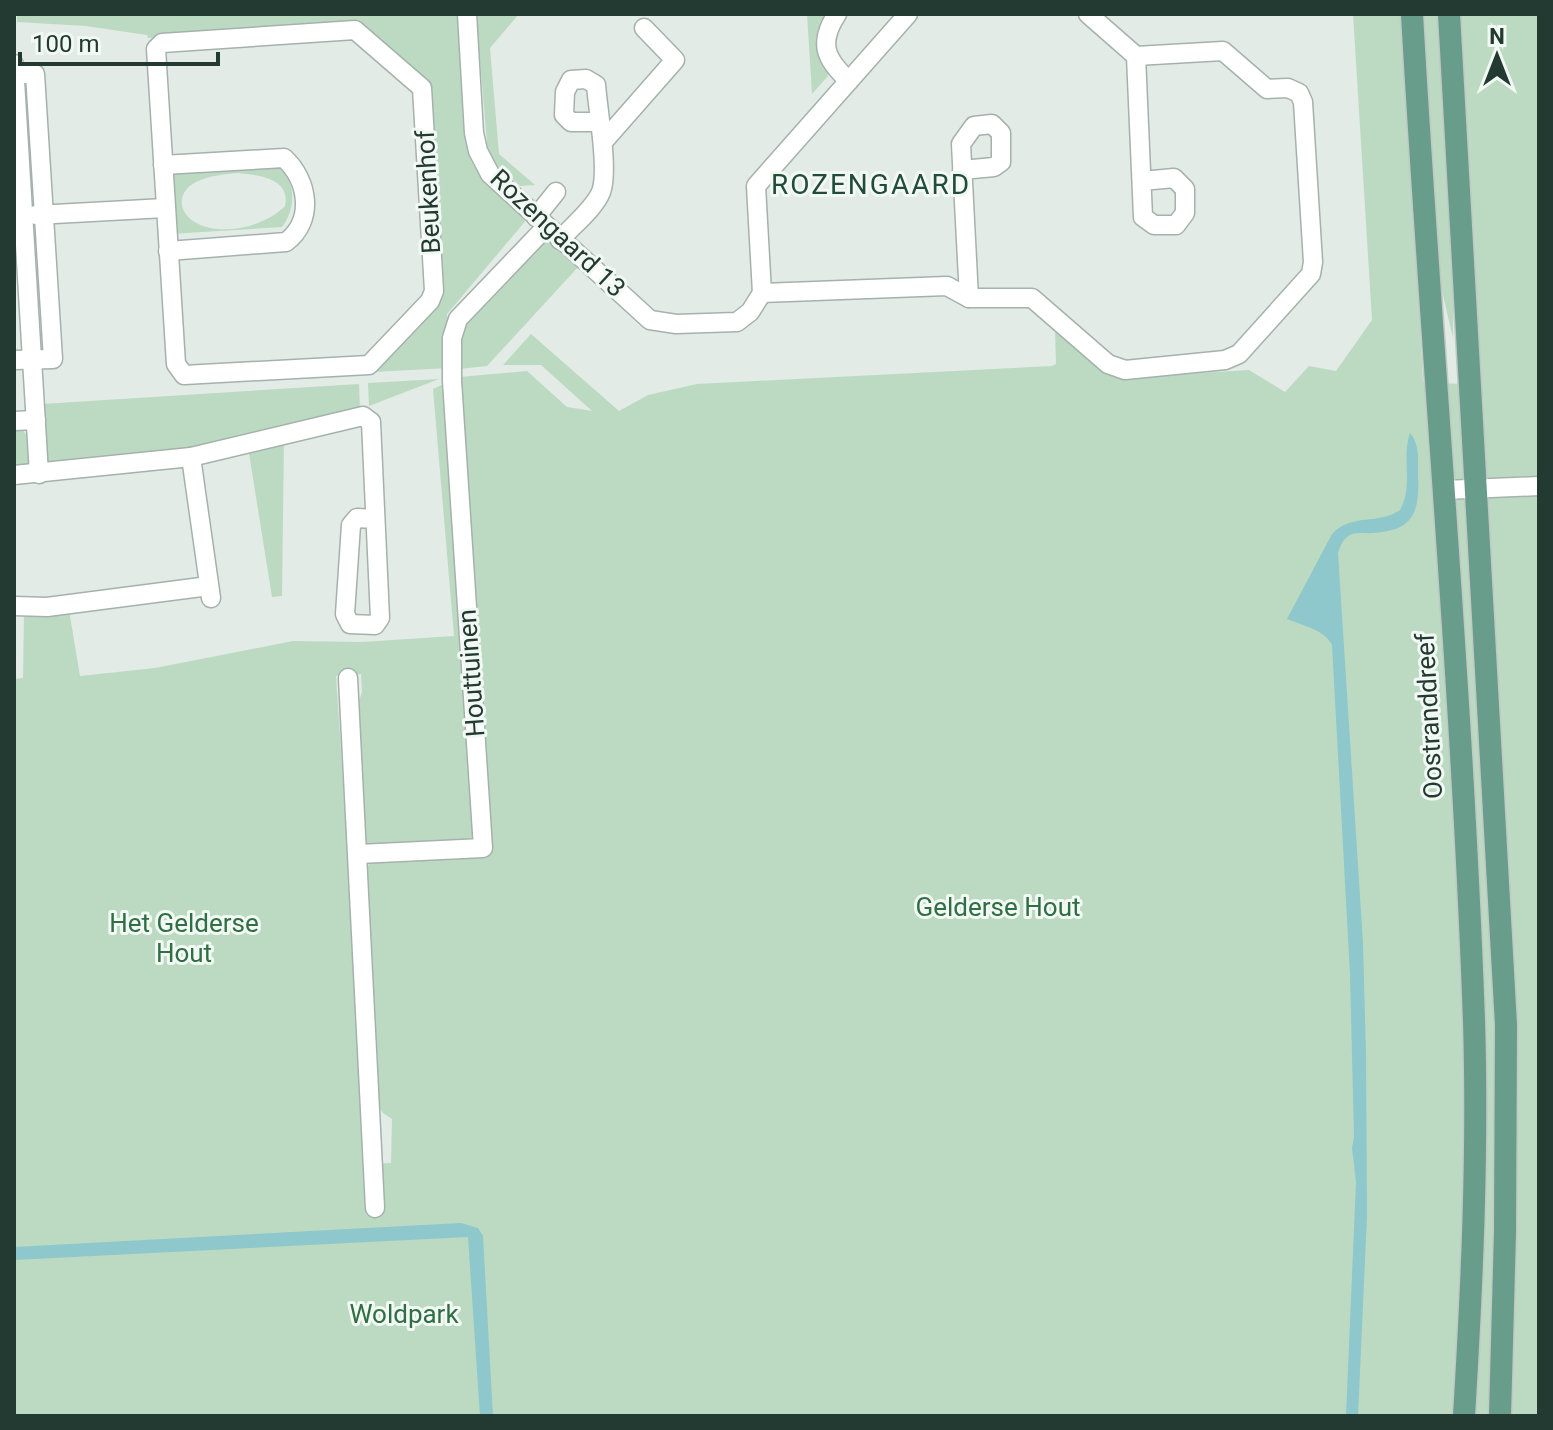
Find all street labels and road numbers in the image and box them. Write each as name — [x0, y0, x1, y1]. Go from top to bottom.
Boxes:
street label: Beukenhof — [410, 129, 446, 254]
street label: Rozengaard 13 — [484, 163, 632, 303]
street label: Houttuinen — [452, 608, 490, 738]
street label: Oostranddreef — [1410, 631, 1448, 800]

